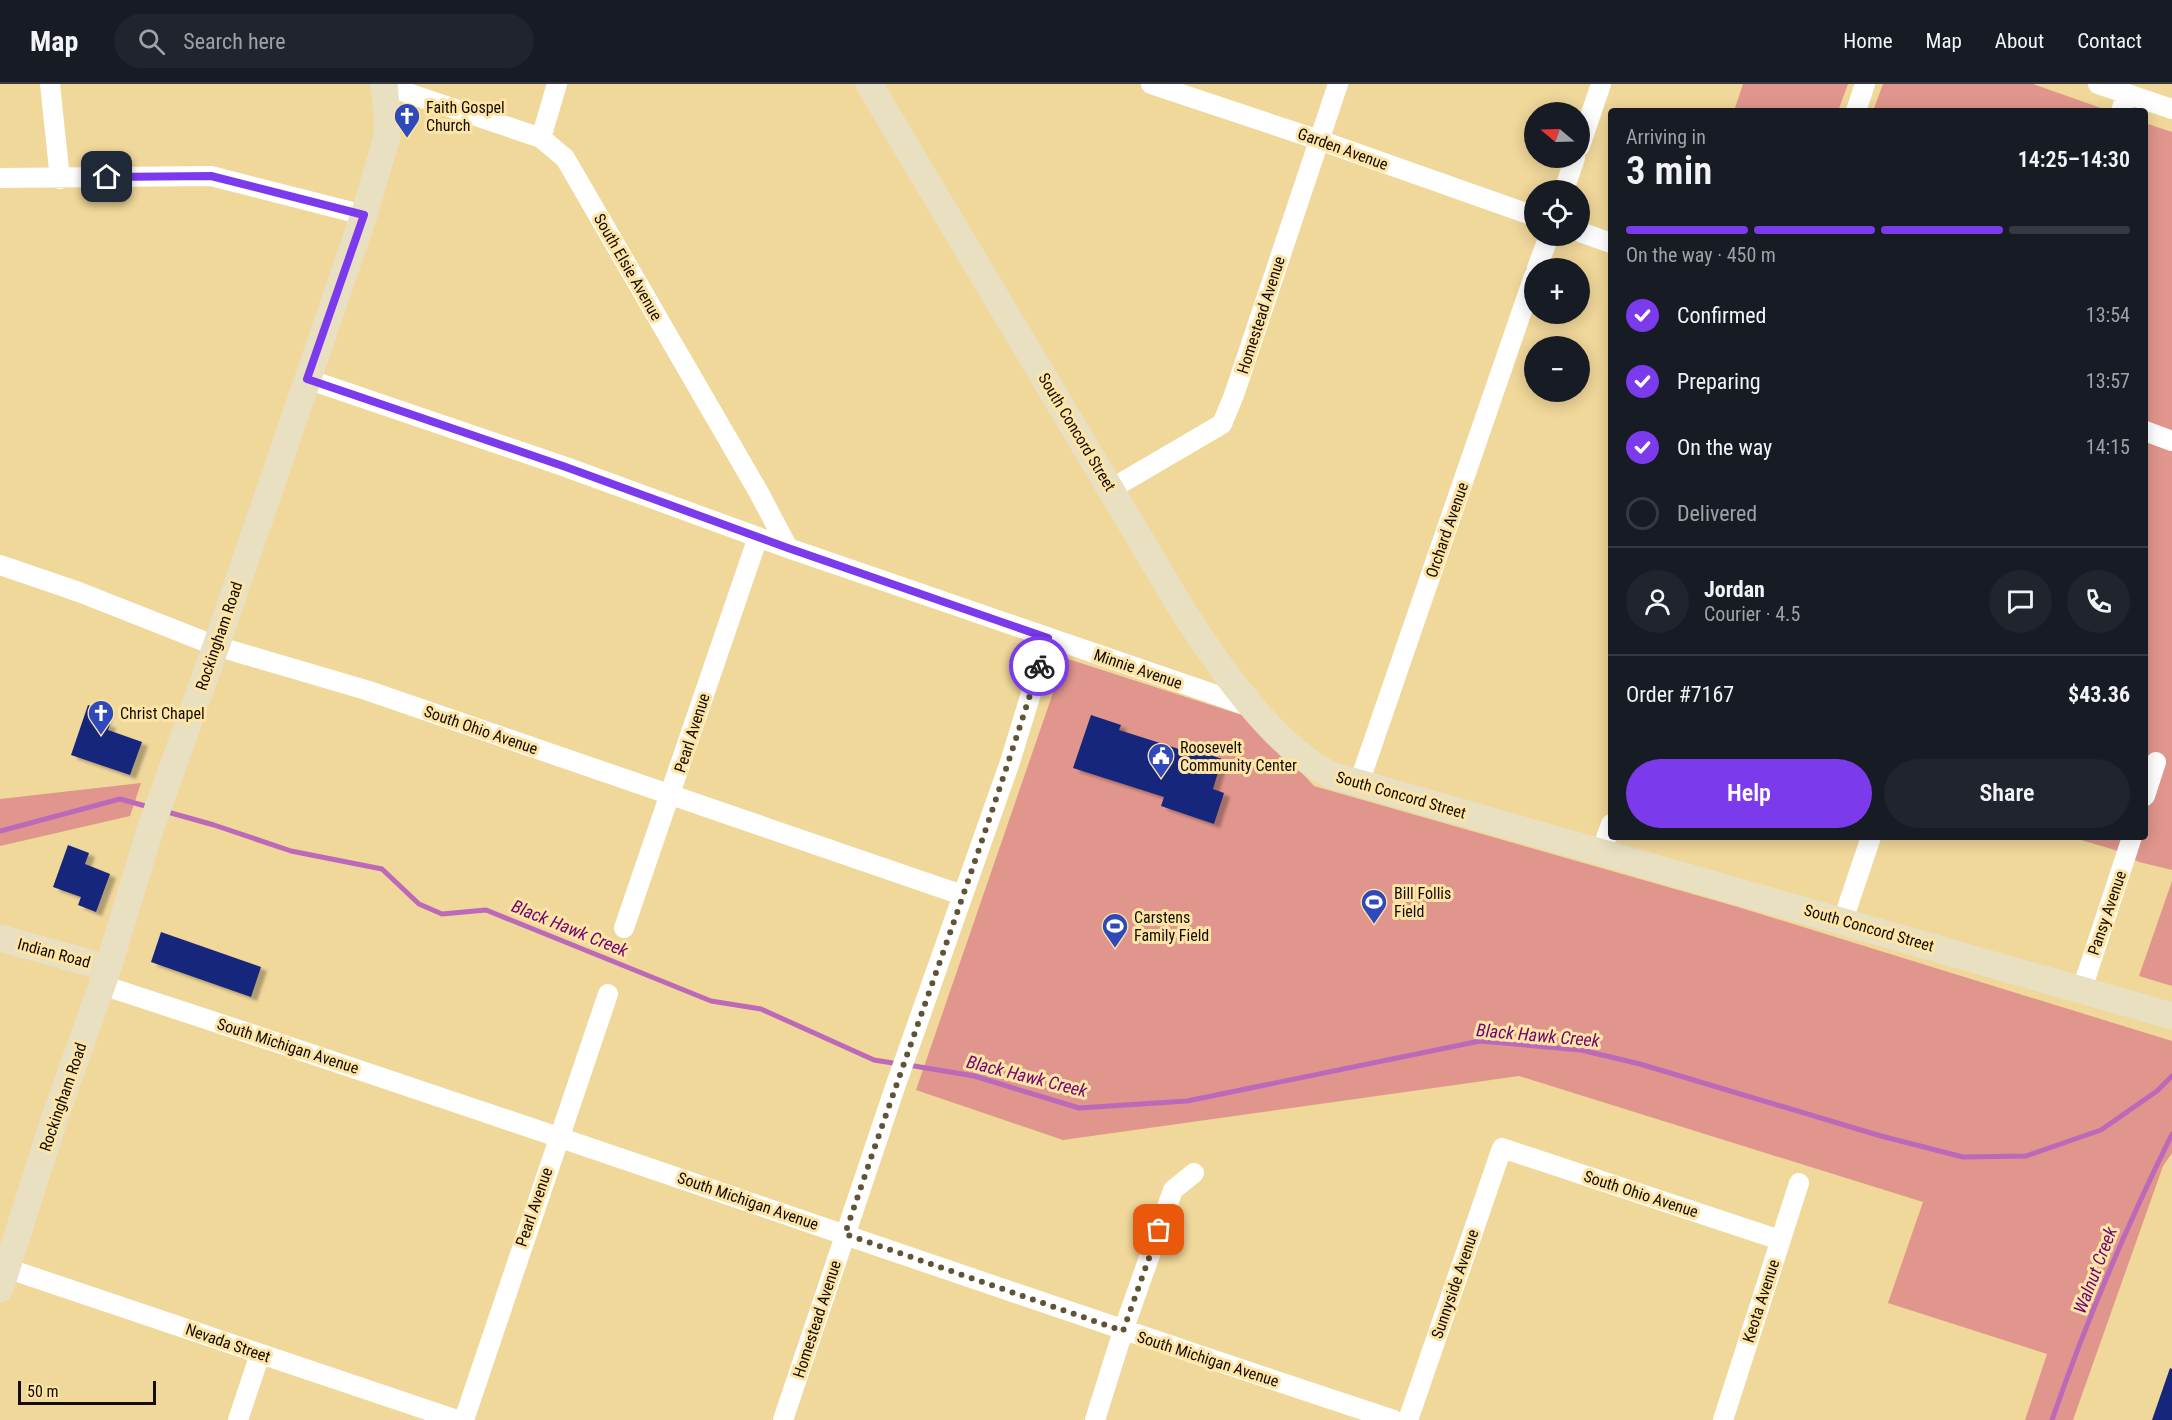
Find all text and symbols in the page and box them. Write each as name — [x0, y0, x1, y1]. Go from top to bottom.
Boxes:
search box — [114, 14, 534, 68]
text: Map — [30, 25, 78, 58]
icon: search — [135, 25, 168, 58]
text: Search here — [183, 29, 286, 54]
text: Home — [1843, 29, 1893, 53]
text: Map — [1926, 29, 1962, 53]
text: About — [1995, 29, 2044, 53]
text: Contact — [2077, 29, 2142, 53]
place label: Faith Gospel Church — [426, 98, 505, 135]
church icon: Faith Gospel Church — [392, 101, 422, 139]
north arrow — [1524, 102, 1590, 168]
map controls — [1524, 102, 1590, 402]
street label: Garden Avenue — [1295, 124, 1391, 174]
text: Arriving in — [1626, 125, 1706, 149]
text: 14:25–14:30 — [2018, 147, 2130, 172]
text: 3 min — [1626, 148, 1712, 194]
pin — [81, 151, 132, 202]
icon: home — [90, 160, 123, 193]
button: locate — [1524, 180, 1590, 246]
street label: South Elsie Avenue — [590, 210, 666, 324]
text: On the way · 450 m — [1626, 243, 1776, 267]
street label: Homestead Avenue — [1233, 254, 1289, 376]
button: + — [1524, 258, 1590, 324]
icon: check — [1626, 299, 1659, 332]
text: Confirmed — [1677, 303, 1766, 328]
text: 13:54 — [2086, 303, 2130, 327]
button: − — [1524, 336, 1590, 402]
icon: check — [1626, 365, 1659, 398]
text: Preparing — [1677, 369, 1761, 394]
text: 13:57 — [2086, 369, 2130, 393]
street label: South Concord Street — [1034, 370, 1120, 495]
icon: check — [1626, 431, 1659, 464]
text: On the way — [1677, 435, 1772, 460]
text: 14:15 — [2086, 435, 2130, 459]
street label: Orchard Avenue — [1422, 480, 1472, 580]
text: Delivered — [1677, 501, 1757, 526]
button: person — [1626, 570, 1689, 633]
button: chat — [1989, 570, 2052, 633]
button: phone — [2067, 570, 2130, 633]
text: Jordan — [1704, 577, 1765, 602]
street label: Rockingham Road — [192, 579, 246, 693]
text: Courier · 4.5 — [1704, 602, 1800, 626]
courier — [1009, 636, 1069, 696]
street label: Minnie Avenue — [1091, 645, 1185, 693]
icon: bike — [1023, 650, 1056, 683]
text: Order #7167 — [1626, 682, 1734, 707]
text: $43.36 — [2068, 682, 2130, 707]
street label: Pearl Avenue — [670, 691, 714, 775]
church icon: Christ Chapel — [86, 698, 116, 736]
street label: South Ohio Avenue — [422, 702, 540, 758]
place label: Christ Chapel — [120, 704, 205, 723]
place label: Roosevelt Community Center — [1180, 738, 1297, 775]
public building icon: Roosevelt Community Center — [1146, 741, 1176, 779]
button: Help — [1626, 759, 1872, 828]
button: Share — [1884, 759, 2130, 828]
street label: South Concord Street — [1334, 767, 1468, 823]
street label: Pansy Avenue — [2084, 868, 2130, 958]
place label: Bill Follis Field — [1394, 884, 1451, 921]
sports icon: Bill Follis Field — [1359, 887, 1389, 925]
water label: Black Hawk Creek — [509, 895, 632, 961]
street label: South Concord Street — [1802, 900, 1936, 956]
place label: Carstens Family Field — [1134, 908, 1209, 945]
sports icon: Carstens Family Field — [1100, 911, 1130, 949]
street label: Indian Road — [16, 934, 92, 972]
street label: South Michigan Avenue — [215, 1014, 361, 1078]
water label: Black Hawk Creek — [1475, 1019, 1602, 1051]
street label: Rockingham Road — [36, 1040, 90, 1154]
water label: Black Hawk Creek — [964, 1051, 1091, 1101]
street label: Pearl Avenue — [512, 1165, 556, 1249]
street label: South Ohio Avenue — [1581, 1167, 1701, 1221]
street label: South Michigan Avenue — [675, 1168, 821, 1234]
pin — [1133, 1204, 1184, 1255]
icon: bag — [1142, 1213, 1175, 1246]
water label: Walnut Creek — [2069, 1223, 2121, 1316]
street label: Sunnyside Avenue — [1427, 1227, 1483, 1341]
street label: Keota Avenue — [1739, 1257, 1783, 1345]
street label: Homestead Avenue — [789, 1258, 845, 1380]
street label: Nevada Street — [183, 1320, 273, 1366]
street label: South Michigan Avenue — [1135, 1327, 1281, 1391]
scale bar — [18, 1378, 156, 1406]
text: 50 m — [27, 1382, 59, 1401]

